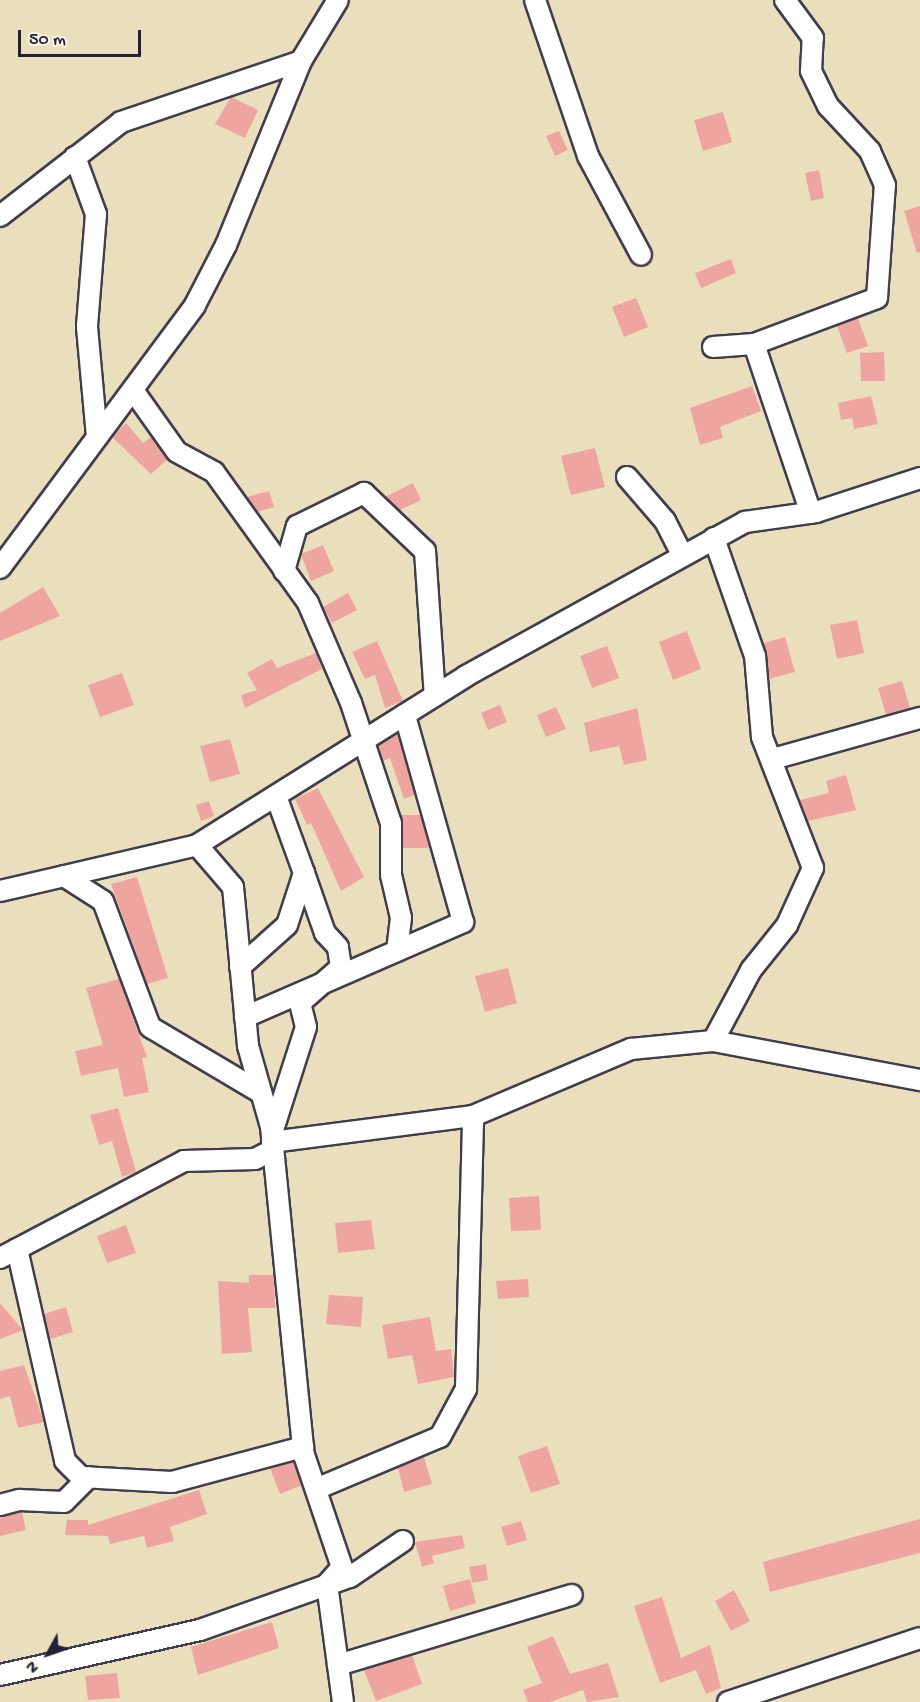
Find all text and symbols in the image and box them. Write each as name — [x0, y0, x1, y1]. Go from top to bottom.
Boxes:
scale bar — [21, 18, 144, 56]
text: 50 m — [29, 30, 66, 51]
north arrow — [18, 1624, 78, 1684]
text: N — [23, 1656, 44, 1676]

